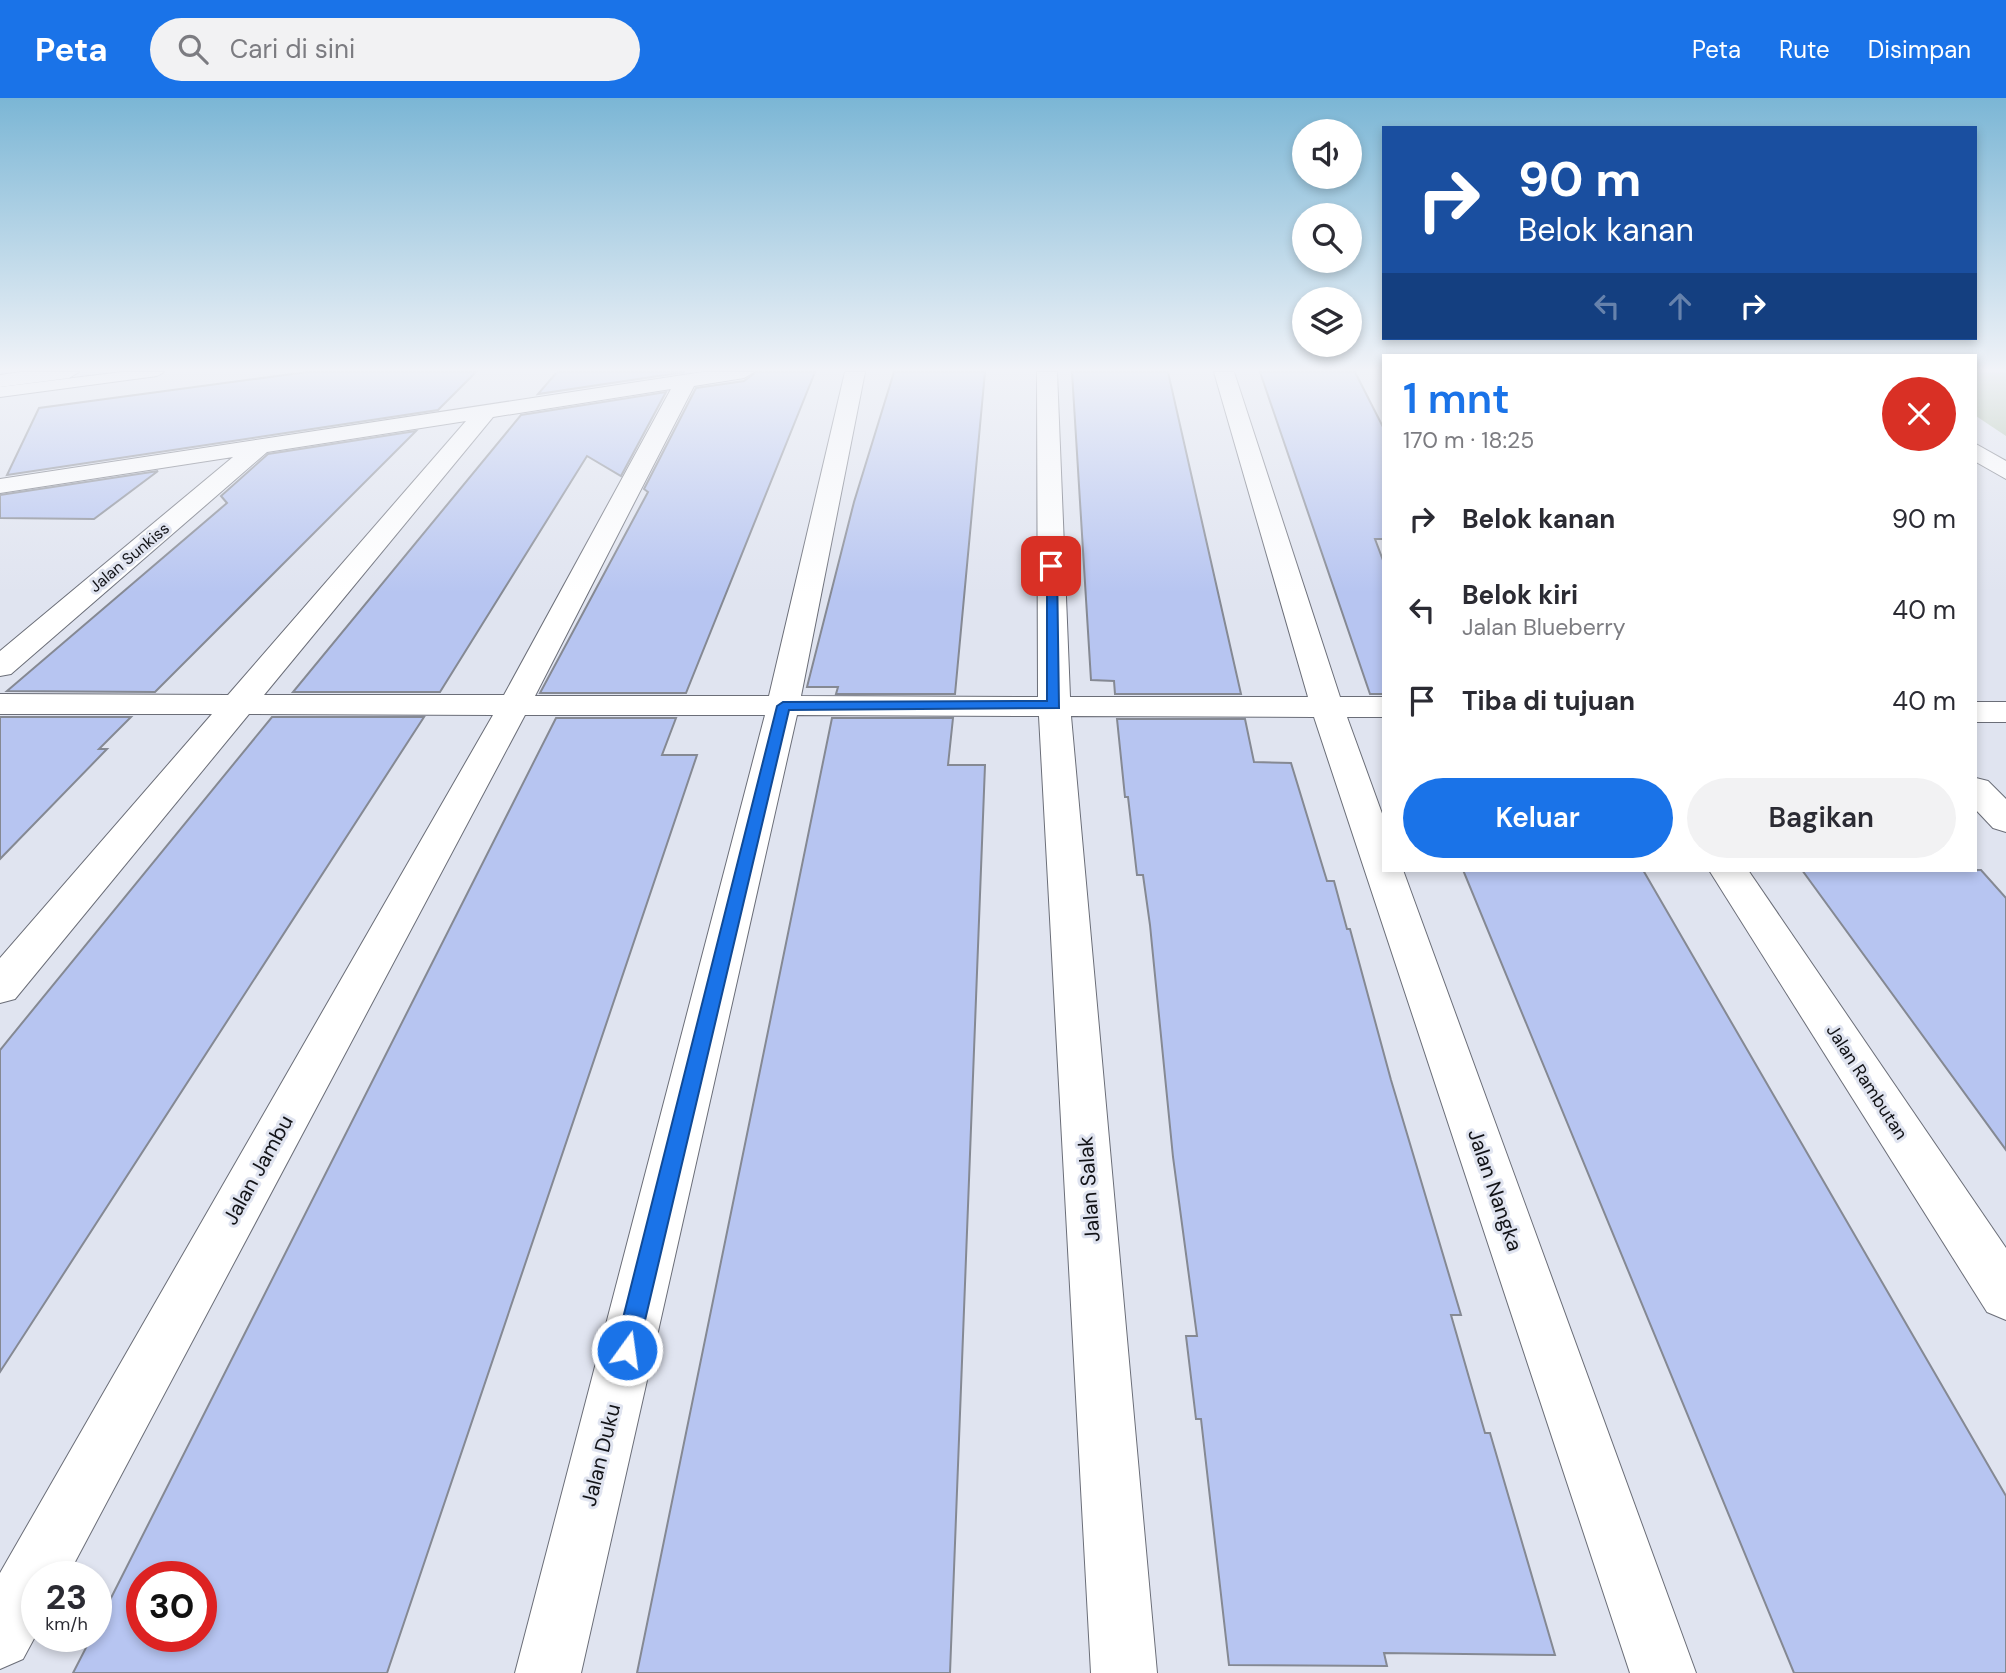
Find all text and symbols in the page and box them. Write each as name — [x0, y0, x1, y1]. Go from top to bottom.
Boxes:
search box — [150, 18, 640, 81]
text: Peta — [35, 28, 108, 71]
icon: search — [174, 30, 212, 68]
text: Cari di sini — [230, 32, 355, 66]
text: Peta — [1692, 34, 1741, 65]
text: Rute — [1779, 34, 1830, 65]
text: Disimpan — [1868, 34, 1971, 65]
map controls — [1292, 119, 1362, 357]
button: sound — [1292, 119, 1362, 189]
text: 90 m — [1518, 147, 1641, 211]
icon: right — [1403, 154, 1494, 245]
button: search — [1292, 203, 1362, 273]
text: Belok kanan — [1518, 209, 1694, 251]
button: layers — [1292, 287, 1362, 357]
icon: left — [1588, 287, 1626, 325]
icon: ahead — [1661, 287, 1699, 325]
icon: right — [1734, 287, 1772, 325]
text: 1 mnt — [1403, 371, 1510, 426]
button: close — [1882, 377, 1956, 451]
text: 170 m · 18:25 — [1403, 425, 1534, 455]
icon: right — [1403, 500, 1441, 538]
text: Belok kanan — [1462, 502, 1615, 536]
text: 90 m — [1892, 502, 1956, 536]
street label: Jalan Sunkiss — [85, 518, 174, 597]
pin — [1021, 536, 1081, 596]
icon: arrive — [1032, 547, 1070, 585]
text: Belok kiri — [1462, 578, 1578, 612]
icon: left — [1403, 591, 1441, 629]
text: 40 m — [1892, 593, 1956, 627]
text: Jalan Blueberry — [1462, 612, 1626, 642]
icon: arrive — [1403, 682, 1441, 720]
text: Tiba di tujuan — [1462, 684, 1635, 718]
text: 40 m — [1892, 684, 1956, 718]
button: Keluar — [1403, 778, 1673, 858]
button: Bagikan — [1687, 778, 1956, 858]
street label: Jalan Rambutan — [1821, 1020, 1913, 1144]
street label: Jalan Jambu — [216, 1110, 300, 1230]
street label: Jalan Nangka — [1461, 1125, 1529, 1255]
street label: Jalan Salak — [1071, 1135, 1107, 1243]
position arrow — [590, 1313, 664, 1387]
street label: Jalan Duku — [575, 1401, 627, 1509]
speed limit sign: 30 — [126, 1561, 217, 1652]
text: 23 — [46, 1574, 87, 1620]
text: km/h — [45, 1612, 88, 1636]

